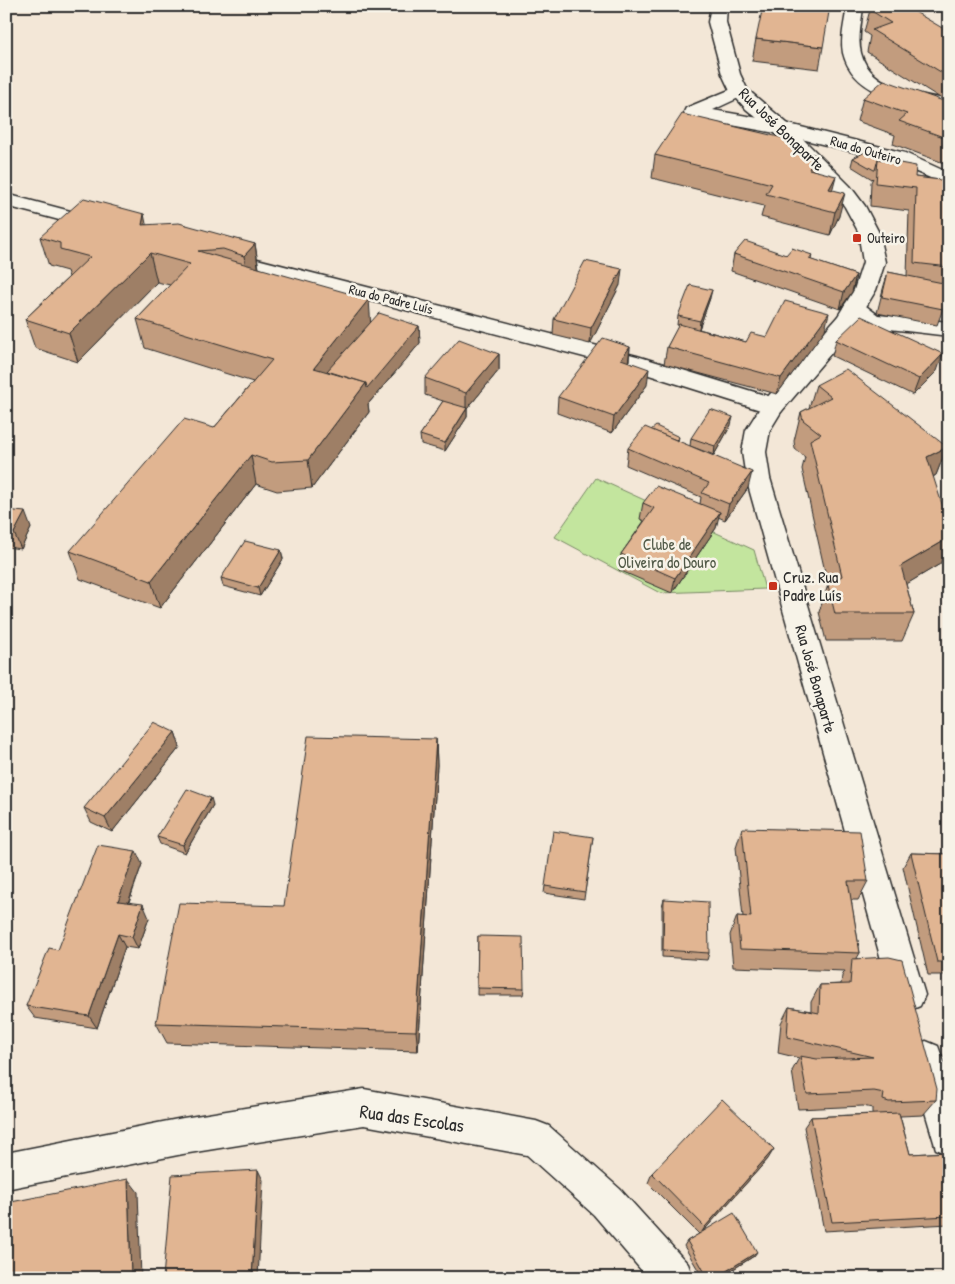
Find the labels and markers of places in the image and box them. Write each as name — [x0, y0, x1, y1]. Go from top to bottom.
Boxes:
place label: Outeiro — [867, 228, 905, 247]
marker: Outeiro — [851, 232, 863, 244]
place label: Cruz. Rua Padre Luís — [783, 566, 842, 606]
marker: Cruz. Rua Padre Luís — [767, 580, 779, 592]

